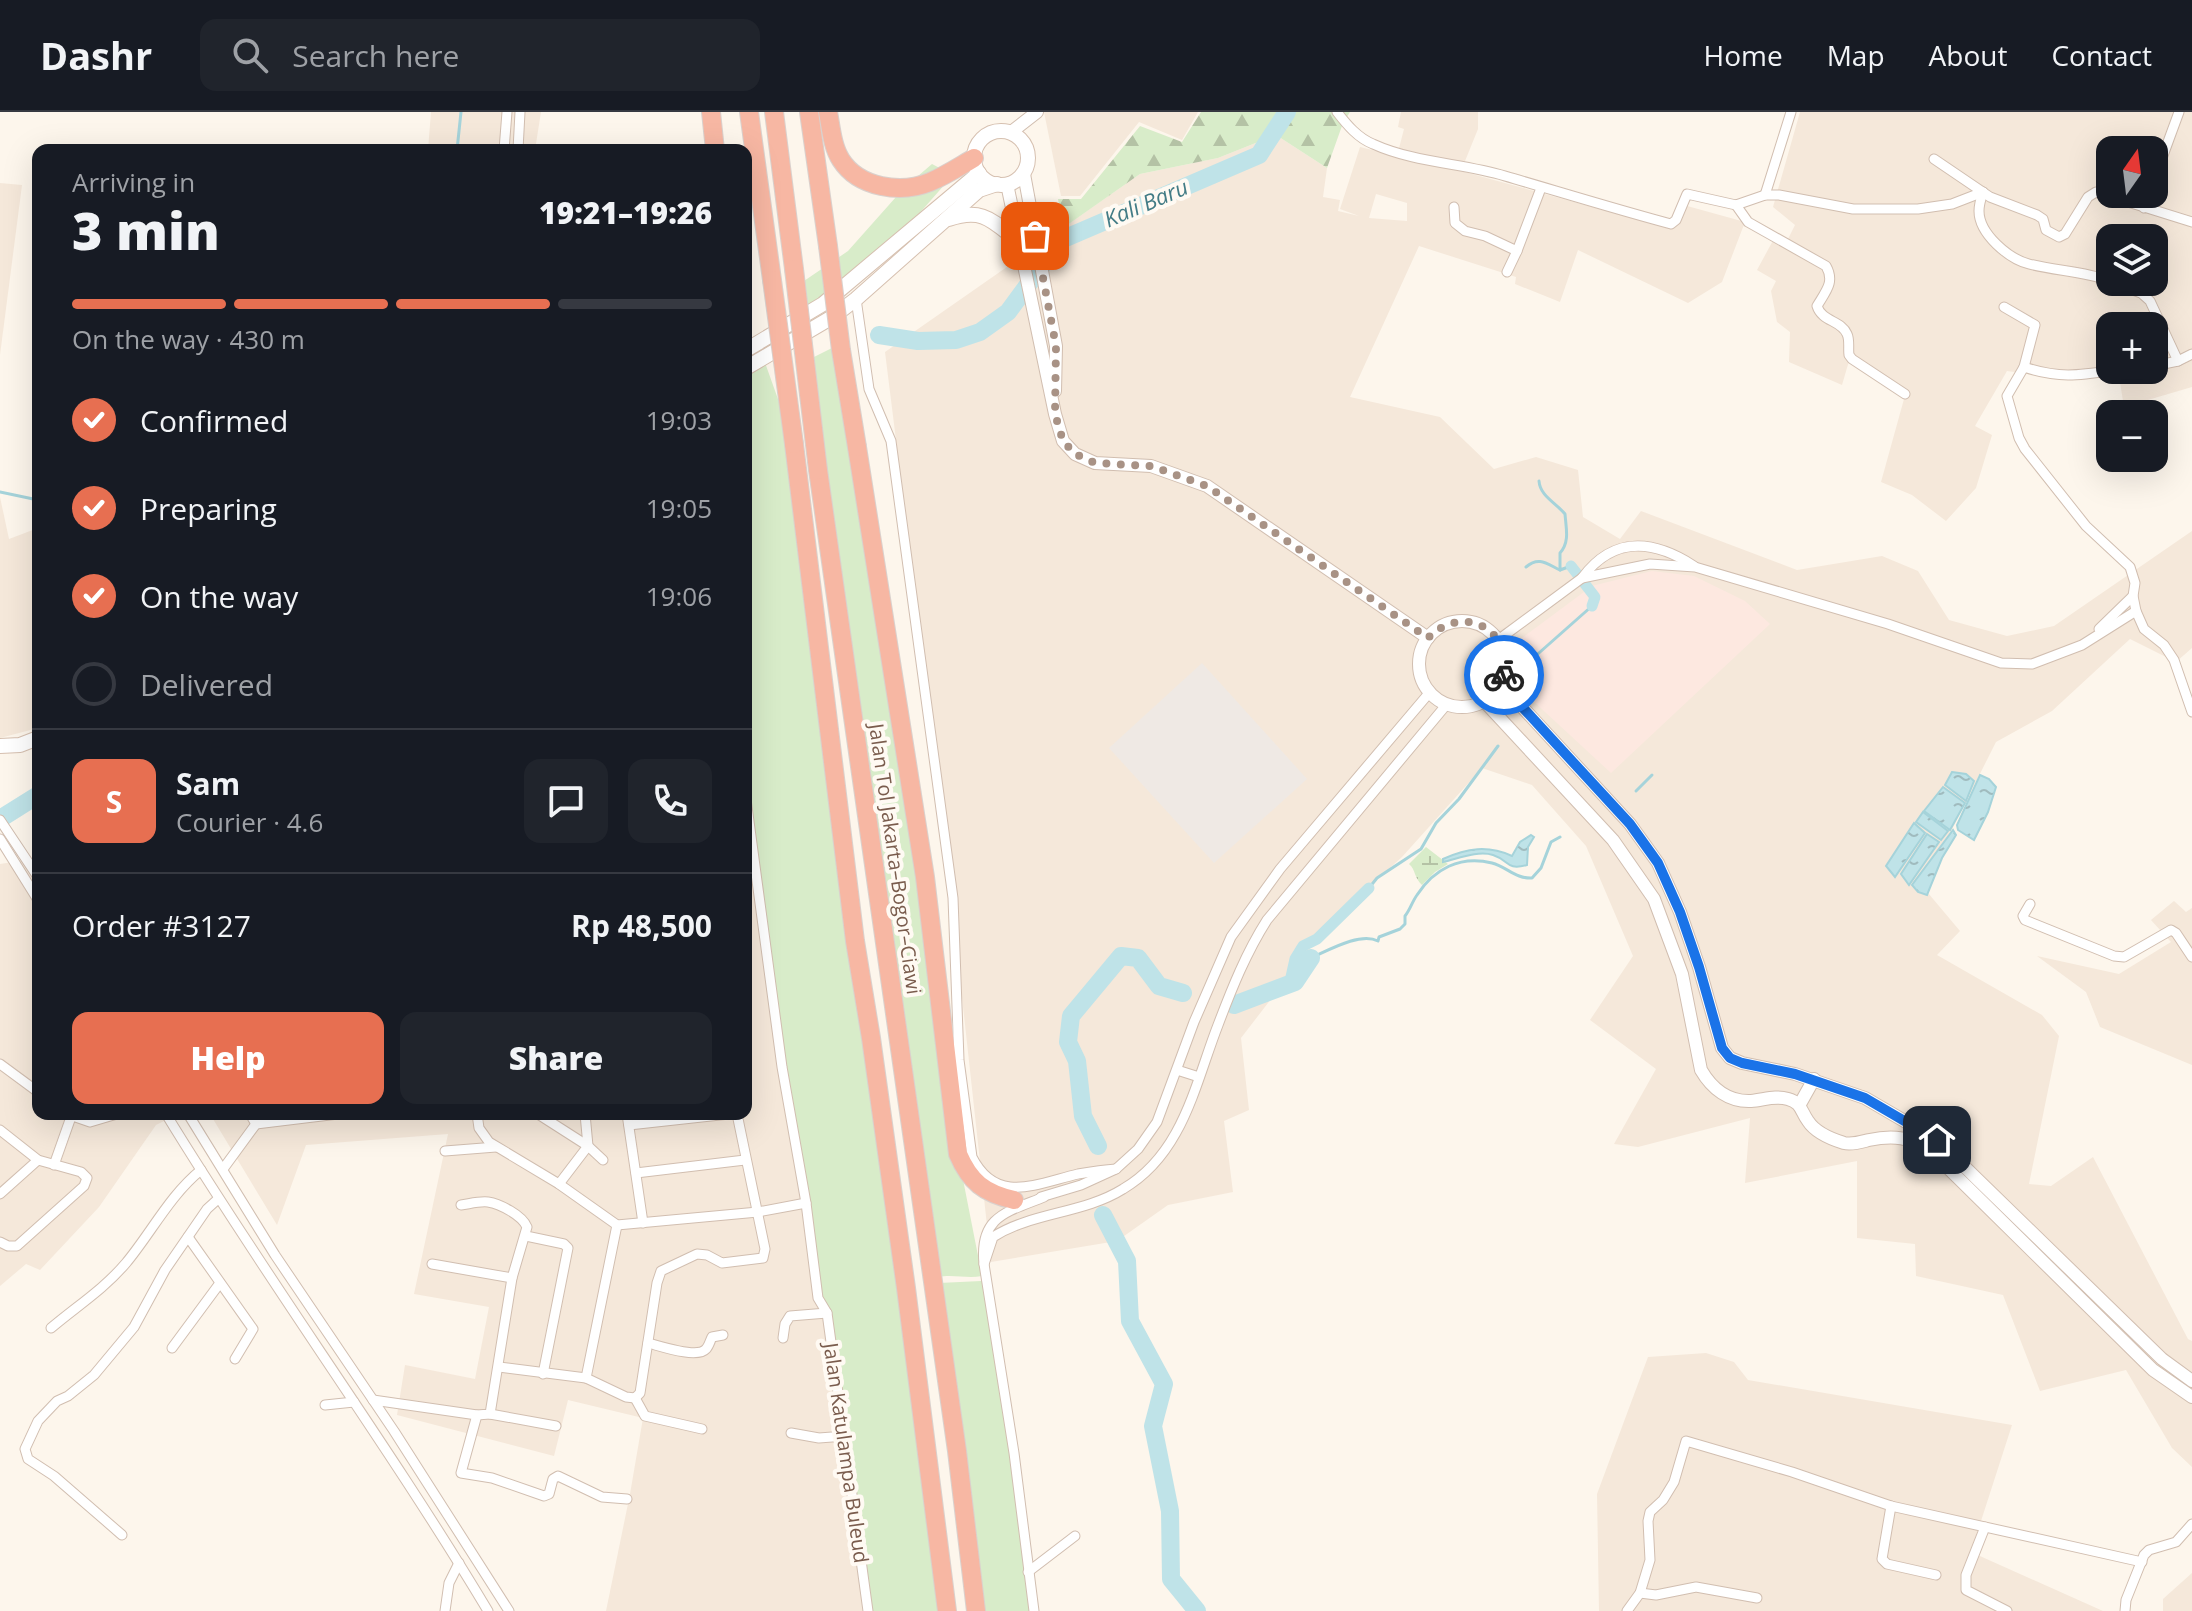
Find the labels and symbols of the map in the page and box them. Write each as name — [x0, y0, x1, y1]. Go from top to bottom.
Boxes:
north arrow — [2096, 136, 2168, 208]
water label: Kali Baru — [1099, 171, 1193, 233]
pin — [1001, 202, 1069, 270]
courier — [1464, 635, 1544, 715]
street label: Jalan Tol Jakarta–Bogor–Ciawi — [863, 720, 928, 996]
pin — [1903, 1106, 1971, 1174]
street label: Jalan Katulampa Buleud — [817, 1339, 875, 1565]

